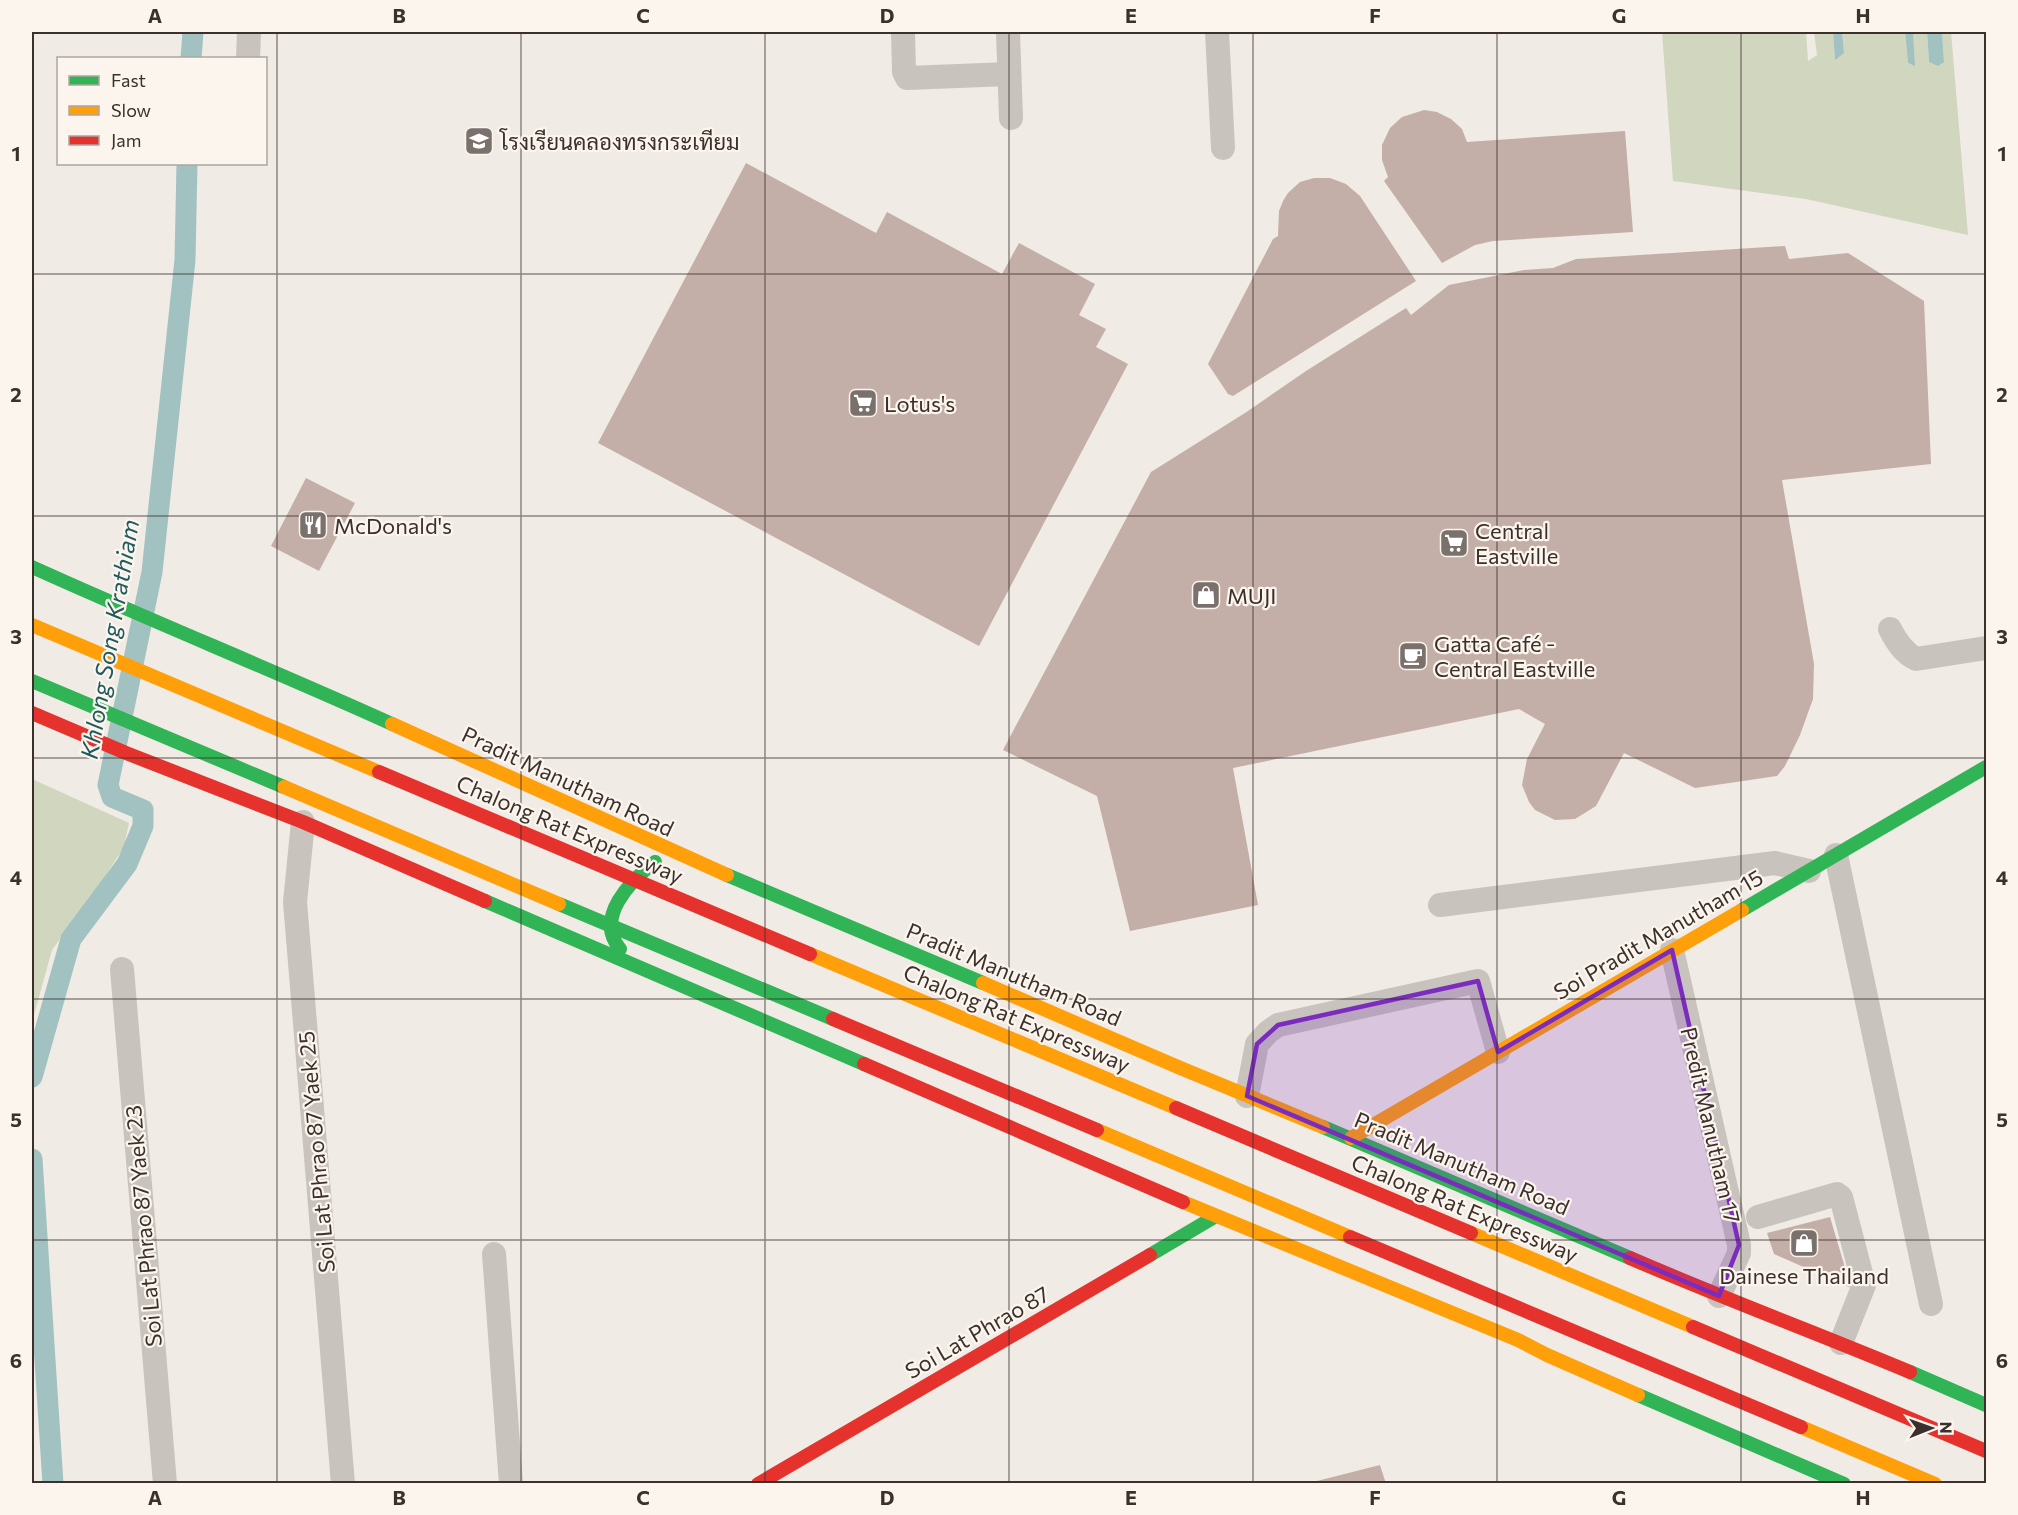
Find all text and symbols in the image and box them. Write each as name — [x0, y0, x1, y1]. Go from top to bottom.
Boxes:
text: A — [148, 3, 162, 27]
text: B — [392, 3, 406, 27]
text: C — [636, 3, 650, 27]
text: D — [880, 3, 894, 27]
text: E — [1125, 3, 1137, 27]
text: F — [1369, 3, 1381, 27]
text: G — [1612, 3, 1626, 27]
text: H — [1856, 3, 1871, 27]
legend — [57, 57, 267, 165]
text: Fast — [111, 69, 146, 91]
text: Slow — [111, 99, 151, 121]
school or university icon: โรงเรียนคลองทรงกระเทียม — [463, 125, 495, 157]
place label: โรงเรียนคลองทรงกระเทียม — [499, 128, 740, 155]
text: Jam — [111, 129, 141, 151]
text: 1 — [11, 141, 21, 165]
text: 1 — [1997, 141, 2007, 165]
text: 2 — [10, 382, 22, 406]
text: 2 — [1996, 382, 2008, 406]
supermarket icon: Lotus's — [847, 387, 879, 419]
place label: Lotus's — [884, 390, 955, 417]
restaurant icon: McDonald's — [297, 509, 329, 541]
place label: McDonald's — [334, 512, 452, 539]
water label: Khlong Song Krathiam — [74, 517, 144, 761]
place label: Central Eastville — [1475, 517, 1558, 569]
supermarket icon: Central Eastville — [1438, 527, 1470, 559]
shop icon: MUJI — [1190, 579, 1222, 611]
place label: MUJI — [1227, 582, 1276, 609]
text: 3 — [10, 624, 22, 648]
text: 3 — [1996, 624, 2008, 648]
place label: Gatta Café - Central Eastville — [1434, 630, 1595, 682]
cafe icon: Gatta Café - Central Eastville — [1397, 640, 1429, 672]
street label: Pradit Manutham Road — [458, 720, 678, 842]
street label: Chalong Rat Expressway — [453, 769, 687, 889]
street label: Soi Pradit Manutham 15 — [1549, 863, 1767, 1005]
text: 4 — [10, 865, 22, 889]
text: 4 — [1996, 865, 2008, 889]
street label: Pradit Manutham Road — [903, 917, 1125, 1031]
street label: Chalong Rat Expressway — [900, 958, 1134, 1078]
street label: Predit Manutham 17 — [1675, 1024, 1747, 1226]
street label: Soi Lat Phrao 87 Yaek 25 — [292, 1030, 340, 1274]
street label: Soi Lat Phrao 87 Yaek 23 — [119, 1104, 167, 1348]
street label: Pradit Manutham Road — [1351, 1106, 1573, 1220]
text: 5 — [10, 1107, 22, 1131]
text: 5 — [1996, 1107, 2008, 1131]
street label: Chalong Rat Expressway — [1348, 1148, 1582, 1268]
shop icon: Dainese Thailand — [1788, 1227, 1820, 1259]
place label: Dainese Thailand — [1719, 1262, 1889, 1289]
street label: Soi Lat Phrao 87 — [900, 1280, 1054, 1384]
text: 6 — [10, 1348, 22, 1372]
text: 6 — [1996, 1348, 2008, 1372]
north arrow — [1901, 1398, 1961, 1458]
text: N — [1937, 1422, 1956, 1434]
text: A — [148, 1485, 162, 1509]
text: B — [392, 1485, 406, 1509]
text: C — [636, 1485, 650, 1509]
text: D — [880, 1485, 894, 1509]
text: E — [1125, 1485, 1137, 1509]
text: F — [1369, 1485, 1381, 1509]
text: G — [1612, 1485, 1626, 1509]
text: H — [1856, 1485, 1871, 1509]

